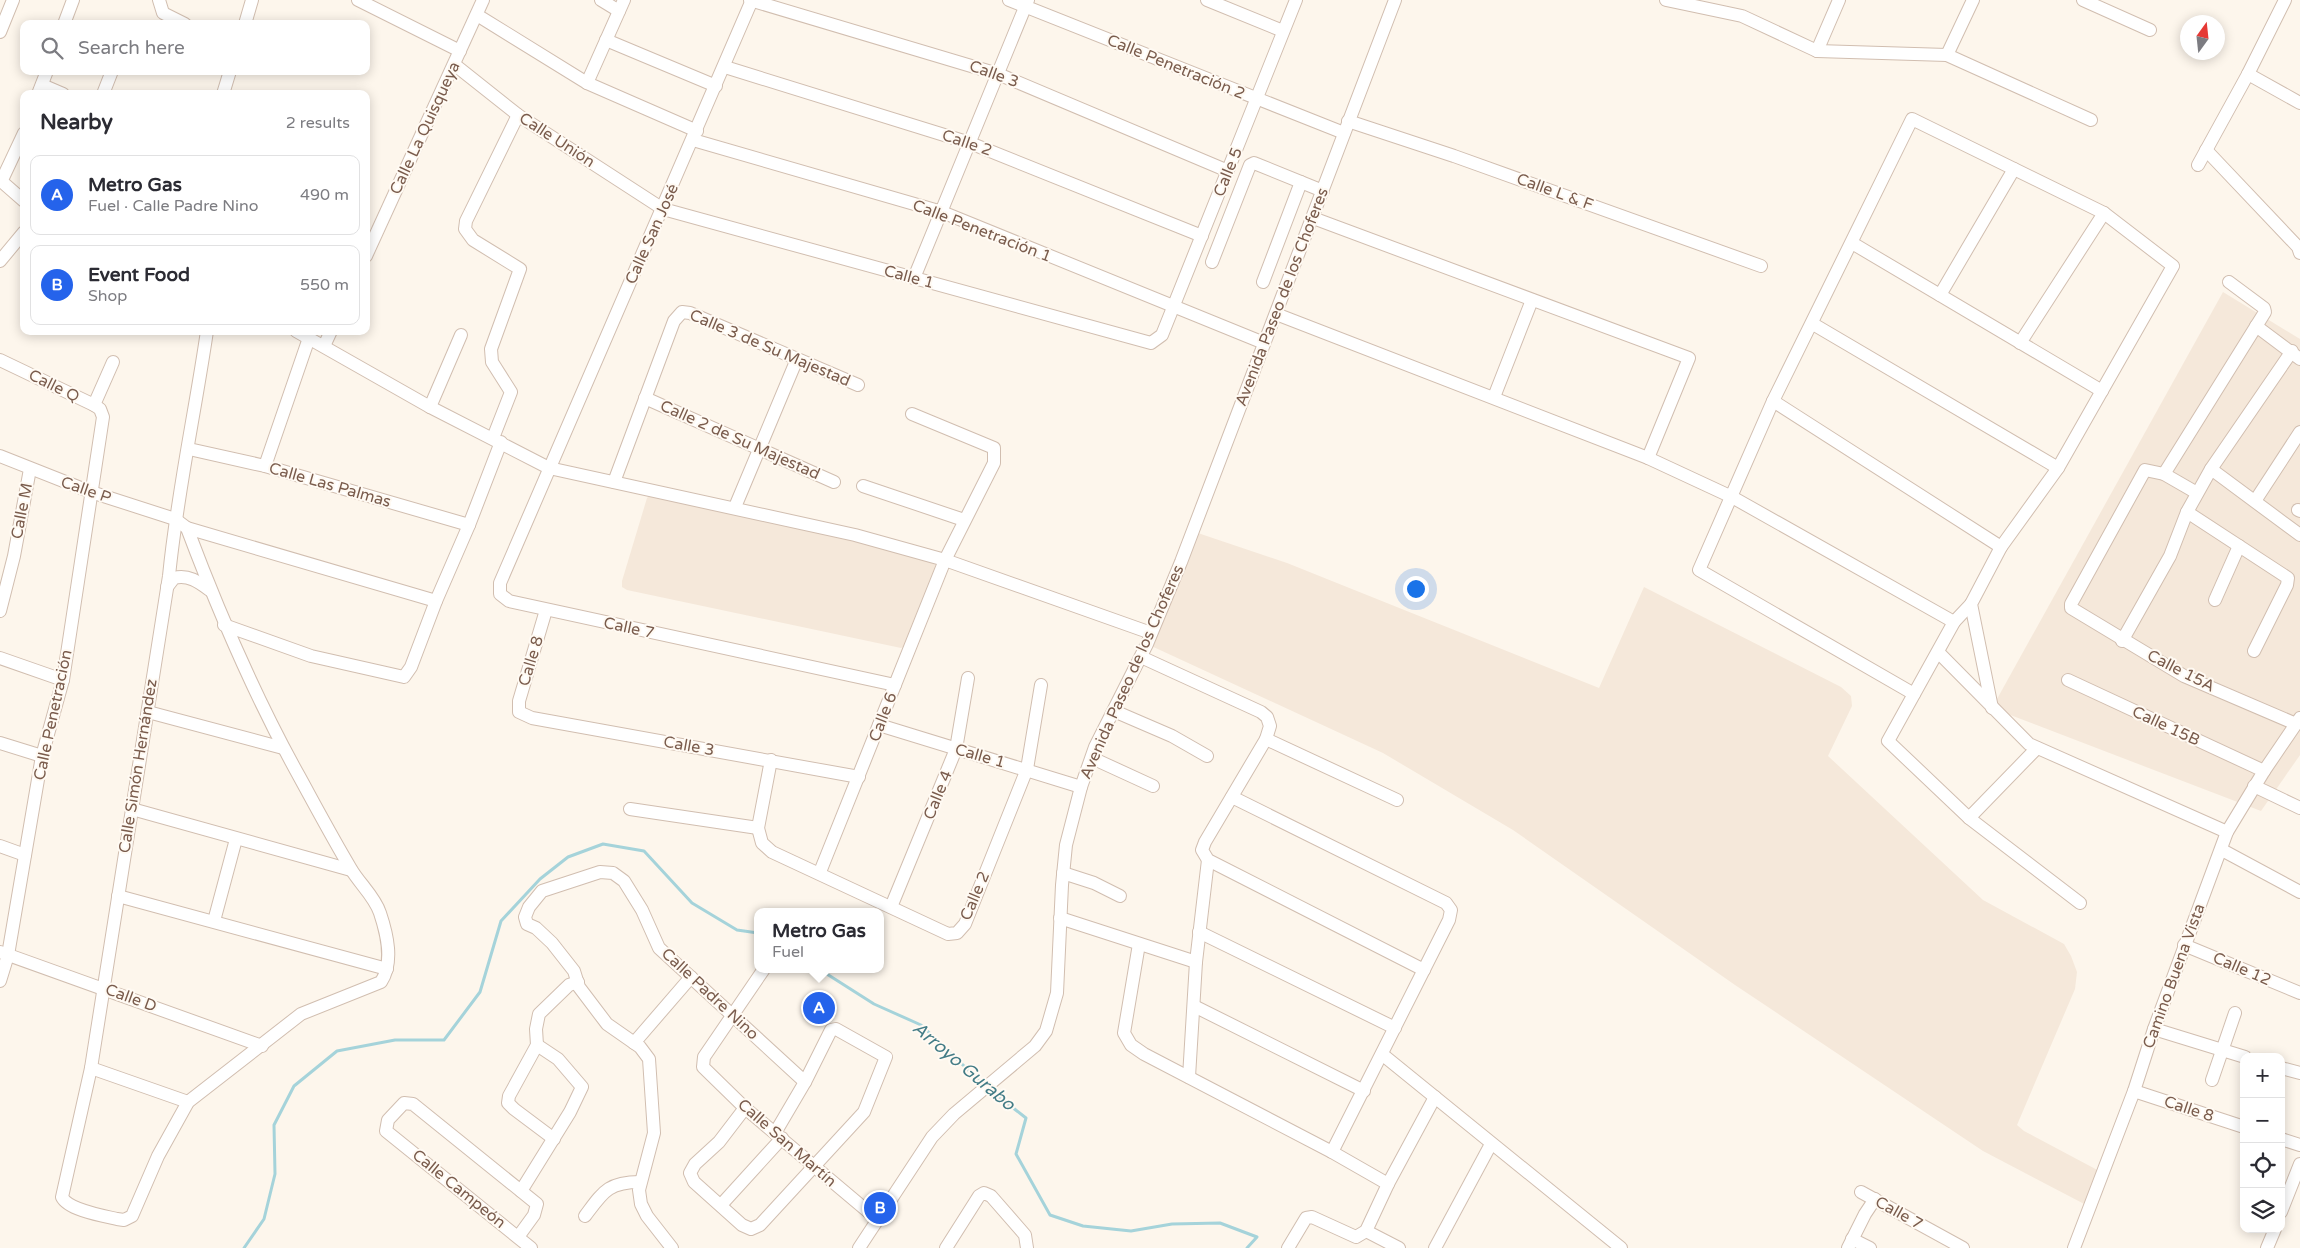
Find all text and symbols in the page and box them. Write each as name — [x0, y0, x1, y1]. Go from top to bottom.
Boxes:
north arrow — [2180, 15, 2225, 60]
search box — [20, 20, 370, 75]
street label: Calle Penetración 2 — [1104, 30, 1248, 104]
icon: search — [38, 34, 66, 62]
text: Search here — [78, 37, 185, 59]
street label: Calle 3 — [966, 56, 1022, 92]
street label: Calle La Quisqueya — [385, 58, 465, 198]
street label: Calle Unión — [515, 108, 599, 172]
text: Nearby — [40, 110, 113, 135]
text: 2 results — [286, 113, 350, 133]
street label: Calle 2 — [939, 125, 995, 161]
street label: Calle 5 — [1209, 144, 1247, 200]
street label: Calle L & F — [1514, 169, 1596, 215]
text: Metro Gas — [88, 174, 182, 196]
street label: Calle San José — [621, 181, 683, 287]
text: A — [51, 185, 63, 205]
text: 490 m — [300, 185, 349, 205]
street label: Avenida Paseo de los Choferes — [1231, 185, 1333, 409]
street label: Calle Penetración 1 — [910, 195, 1054, 267]
text: Fuel · Calle Padre Nino — [88, 196, 258, 216]
street label: Calle 1 — [882, 261, 936, 293]
text: Event Food — [88, 264, 190, 286]
text: B — [51, 275, 63, 295]
text: 550 m — [300, 275, 349, 295]
text: Shop — [88, 286, 127, 306]
street label: Calle 3 de Su Majestad — [687, 305, 853, 391]
street label: Calle Q — [25, 365, 83, 407]
street label: Calle 2 de Su Majestad — [657, 396, 823, 484]
street label: Calle Las Palmas — [267, 458, 393, 512]
street label: Calle P — [58, 472, 114, 508]
street label: Calle M — [7, 481, 37, 541]
street label: Avenida Paseo de los Choferes — [1076, 562, 1188, 782]
your location — [1403, 576, 1429, 602]
street label: Calle 7 — [602, 613, 656, 643]
street label: Calle 8 — [514, 634, 548, 688]
street label: Calle 15A — [2144, 645, 2218, 697]
street label: Calle Penetración — [29, 648, 77, 782]
street label: Calle Simón Hernández — [114, 678, 162, 854]
street label: Calle 6 — [864, 689, 902, 745]
street label: Calle 15B — [2129, 702, 2203, 750]
street label: Calle 3 — [662, 732, 716, 760]
street label: Calle 1 — [953, 739, 1007, 773]
street label: Calle 4 — [919, 767, 957, 823]
street label: Calle 2 — [956, 868, 994, 924]
street label: Camino Buena Vista — [2138, 901, 2210, 1051]
popup — [754, 908, 884, 973]
text: Metro Gas — [772, 920, 866, 942]
text: Fuel — [772, 942, 804, 962]
street label: Calle Padre Nino — [657, 944, 763, 1044]
street label: Calle 12 — [2210, 948, 2274, 990]
street label: Calle D — [103, 979, 159, 1017]
pin: A — [803, 989, 835, 1027]
water label: Arroyo Gurabo — [908, 1017, 1020, 1116]
map controls — [2240, 1053, 2285, 1233]
button: + — [2240, 1053, 2285, 1098]
street label: Calle 8 — [2161, 1092, 2217, 1126]
street label: Calle San Martín — [733, 1095, 841, 1191]
button: − — [2240, 1098, 2285, 1143]
button: locate — [2240, 1143, 2285, 1188]
street label: Calle Campeón — [408, 1145, 510, 1233]
button: layers — [2240, 1188, 2285, 1233]
pin: B — [864, 1189, 896, 1227]
street label: Calle 7 — [1872, 1192, 1926, 1234]

